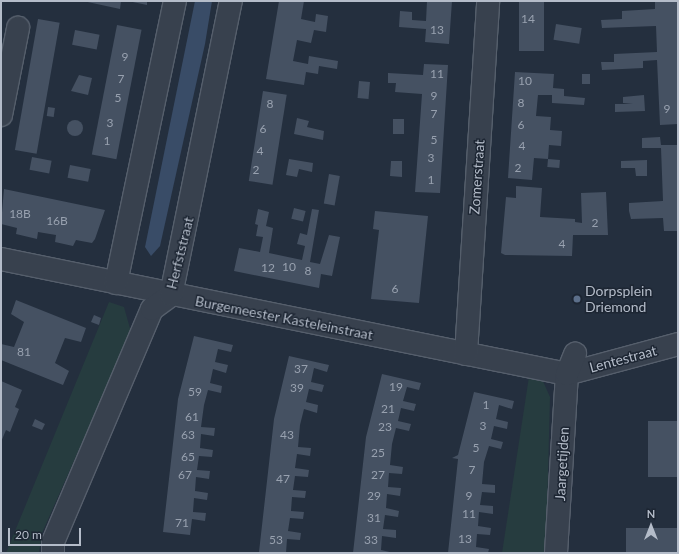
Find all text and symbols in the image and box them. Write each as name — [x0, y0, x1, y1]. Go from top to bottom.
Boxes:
house number: 14 — [521, 12, 535, 26]
house number: 13 — [430, 23, 444, 37]
house number: 9 — [122, 50, 128, 64]
house number: 11 — [430, 67, 444, 81]
house number: 7 — [118, 72, 124, 86]
house number: 10 — [518, 74, 532, 88]
house number: 9 — [431, 89, 437, 103]
house number: 5 — [115, 91, 121, 105]
house number: 8 — [518, 96, 524, 110]
house number: 8 — [267, 97, 273, 111]
house number: 9 — [664, 102, 670, 116]
house number: 7 — [431, 107, 437, 121]
house number: 3 — [107, 116, 113, 130]
house number: 6 — [518, 118, 524, 132]
house number: 6 — [260, 122, 266, 136]
house number: 5 — [431, 133, 437, 147]
house number: 1 — [104, 134, 110, 148]
street label: Zomerstraat — [466, 139, 488, 215]
house number: 4 — [519, 139, 525, 153]
house number: 4 — [257, 144, 263, 158]
house number: 3 — [428, 151, 434, 165]
house number: 2 — [515, 161, 521, 175]
house number: 2 — [253, 163, 259, 177]
house number: 1 — [428, 173, 434, 187]
house number: 18B — [9, 207, 31, 221]
house number: 16B — [46, 214, 68, 228]
street label: Herfststraat — [163, 215, 197, 291]
house number: 2 — [592, 216, 598, 230]
house number: 4 — [559, 237, 565, 251]
house number: 10 — [282, 260, 296, 274]
house number: 12 — [261, 261, 275, 275]
house number: 8 — [305, 264, 311, 278]
house number: 6 — [392, 282, 398, 296]
place label: Dorpsplein Driemond — [585, 283, 652, 316]
street label: Burgemeester Kasteleinstraat — [194, 292, 374, 344]
marker: Dorpsplein Driemond — [572, 294, 582, 304]
street label: Lentestraat — [587, 342, 659, 376]
house number: 81 — [17, 345, 31, 359]
house number: 37 — [294, 362, 308, 376]
house number: 19 — [389, 380, 403, 394]
house number: 39 — [290, 381, 304, 395]
house number: 59 — [188, 385, 202, 399]
house number: 1 — [483, 398, 489, 412]
house number: 21 — [381, 402, 395, 416]
house number: 61 — [185, 410, 199, 424]
house number: 3 — [480, 419, 486, 433]
house number: 23 — [378, 420, 392, 434]
street label: Jaargetijden — [552, 427, 572, 501]
house number: 63 — [181, 428, 195, 442]
house number: 43 — [280, 428, 294, 442]
house number: 5 — [473, 441, 479, 455]
house number: 25 — [371, 446, 385, 460]
house number: 65 — [181, 450, 195, 464]
house number: 7 — [469, 463, 475, 477]
house number: 67 — [178, 468, 192, 482]
house number: 27 — [371, 468, 385, 482]
house number: 47 — [276, 472, 290, 486]
house number: 29 — [367, 489, 381, 503]
house number: 9 — [466, 489, 472, 503]
north arrow — [631, 506, 671, 546]
house number: 11 — [462, 507, 476, 521]
text: N — [647, 507, 655, 520]
house number: 31 — [367, 511, 381, 525]
house number: 71 — [175, 516, 189, 530]
scale bar — [10, 520, 83, 546]
text: 20 m — [15, 527, 42, 542]
house number: 13 — [458, 532, 472, 546]
house number: 53 — [269, 533, 283, 547]
house number: 33 — [364, 533, 378, 547]

